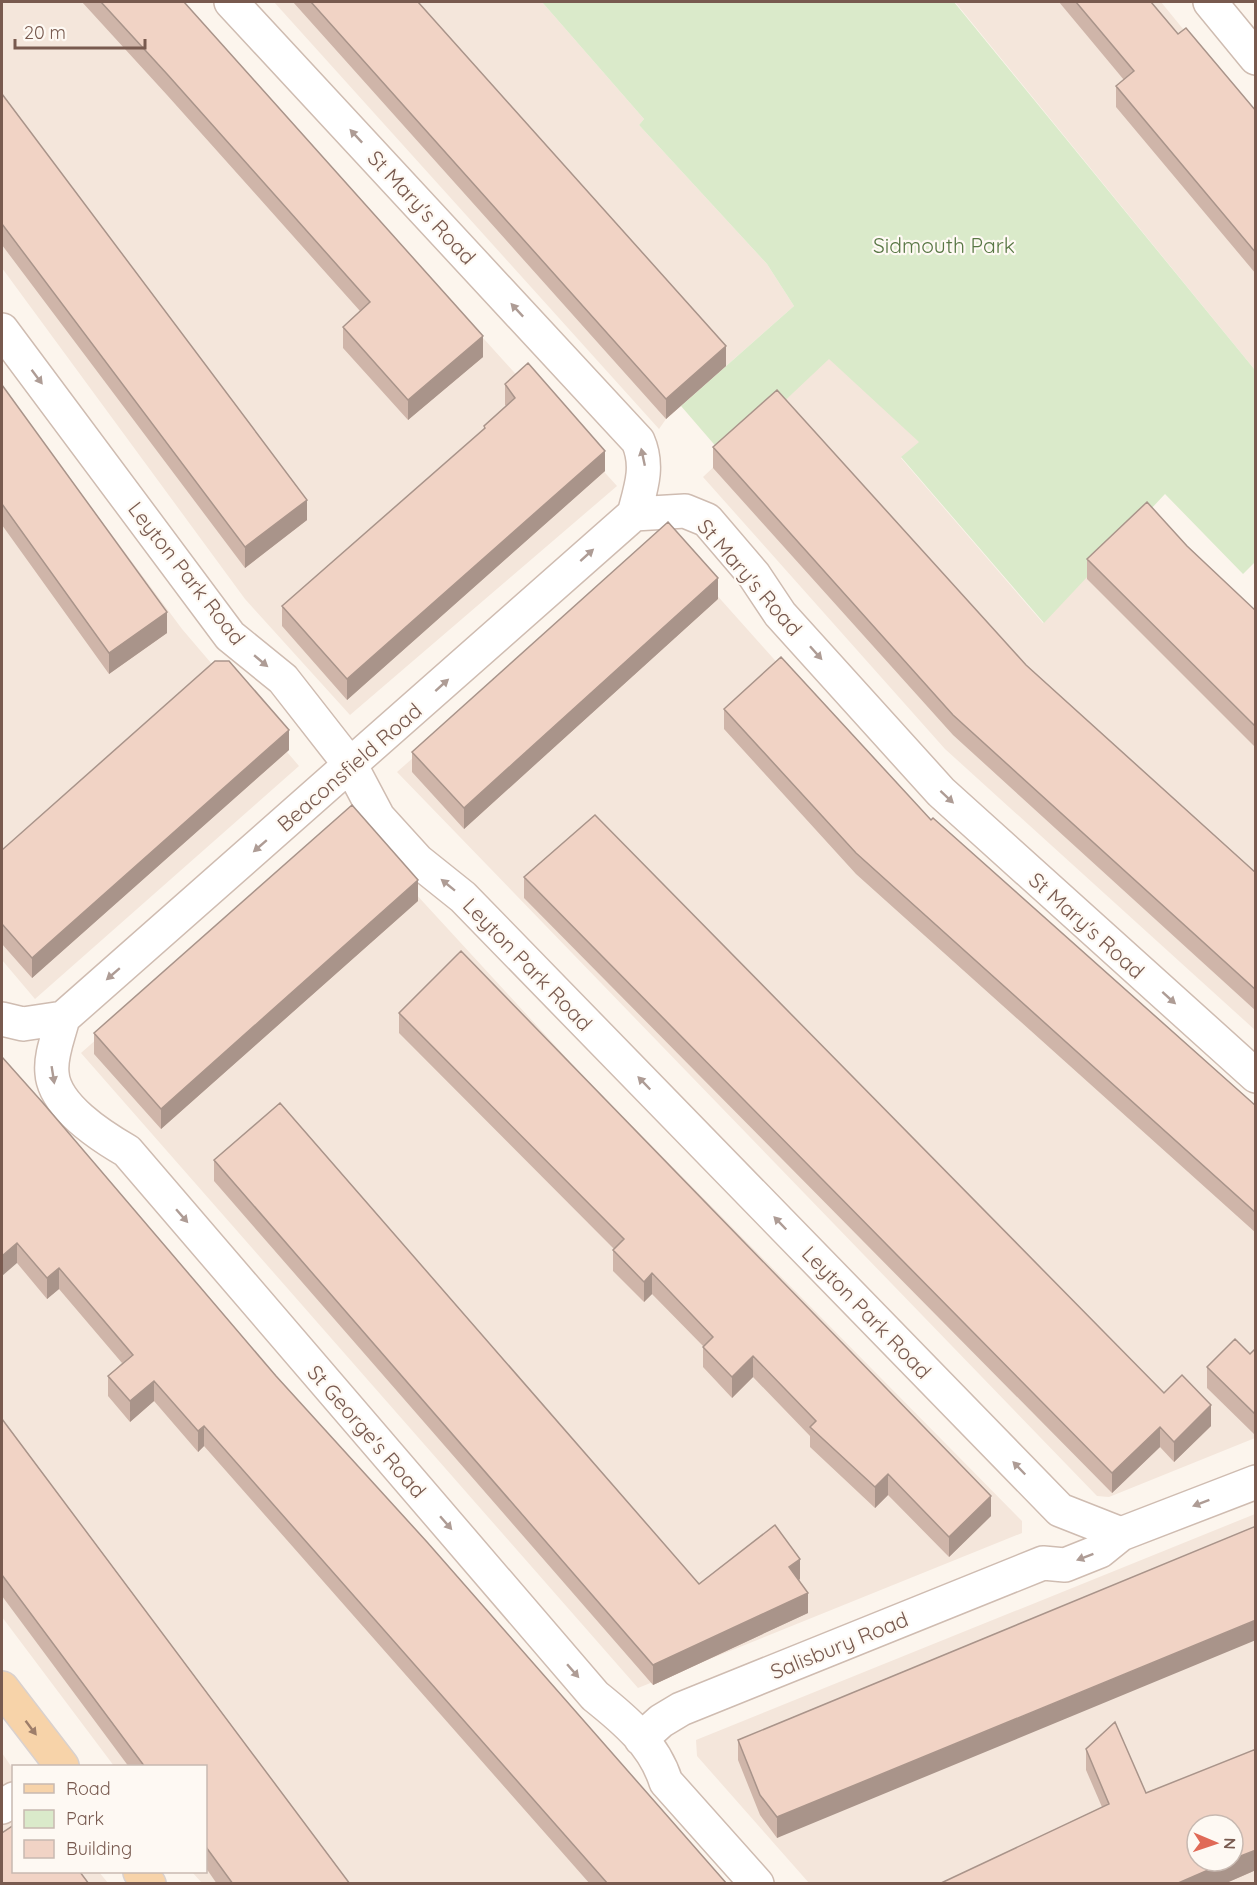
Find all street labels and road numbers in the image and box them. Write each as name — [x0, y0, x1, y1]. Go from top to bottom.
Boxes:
street label: St Mary's Road — [363, 145, 481, 269]
street label: Leyton Park Road — [123, 496, 251, 650]
street label: St Mary's Road — [692, 513, 808, 641]
street label: Beaconsfield Road — [271, 697, 427, 837]
street label: St Mary's Road — [1024, 866, 1150, 984]
street label: Leyton Park Road — [458, 892, 598, 1036]
street label: Leyton Park Road — [797, 1240, 937, 1384]
street label: St George's Road — [302, 1359, 432, 1503]
street label: Salisbury Road — [766, 1606, 912, 1684]

